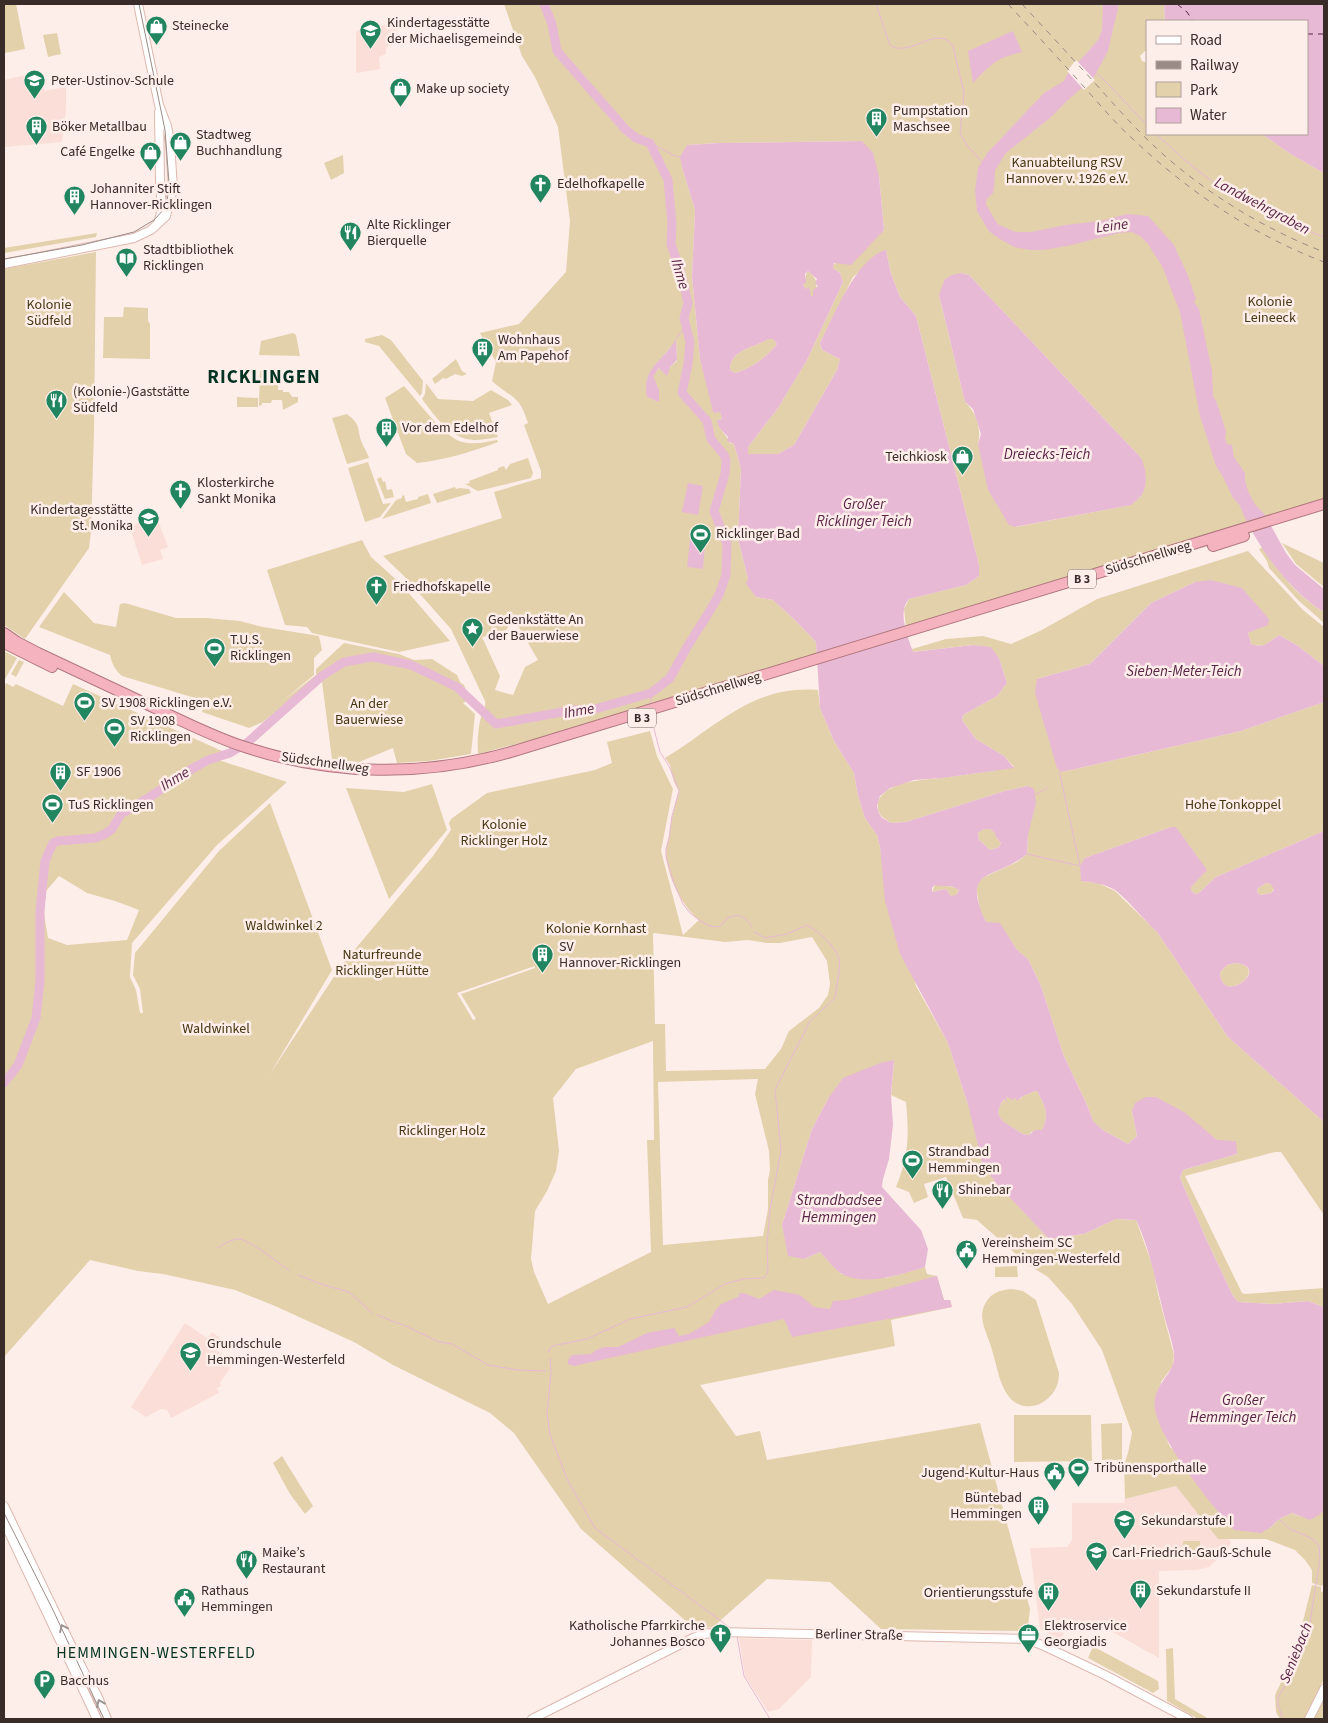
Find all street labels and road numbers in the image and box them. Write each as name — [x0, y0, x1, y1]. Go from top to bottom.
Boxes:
street label: Südschnellweg — [1103, 536, 1193, 580]
road number: B 3 — [1068, 570, 1096, 588]
street label: Südschnellweg — [673, 667, 763, 711]
road number: B 3 — [628, 708, 656, 728]
street label: Südschnellweg — [280, 747, 370, 779]
street label: Berliner Straße — [815, 1624, 903, 1646]

